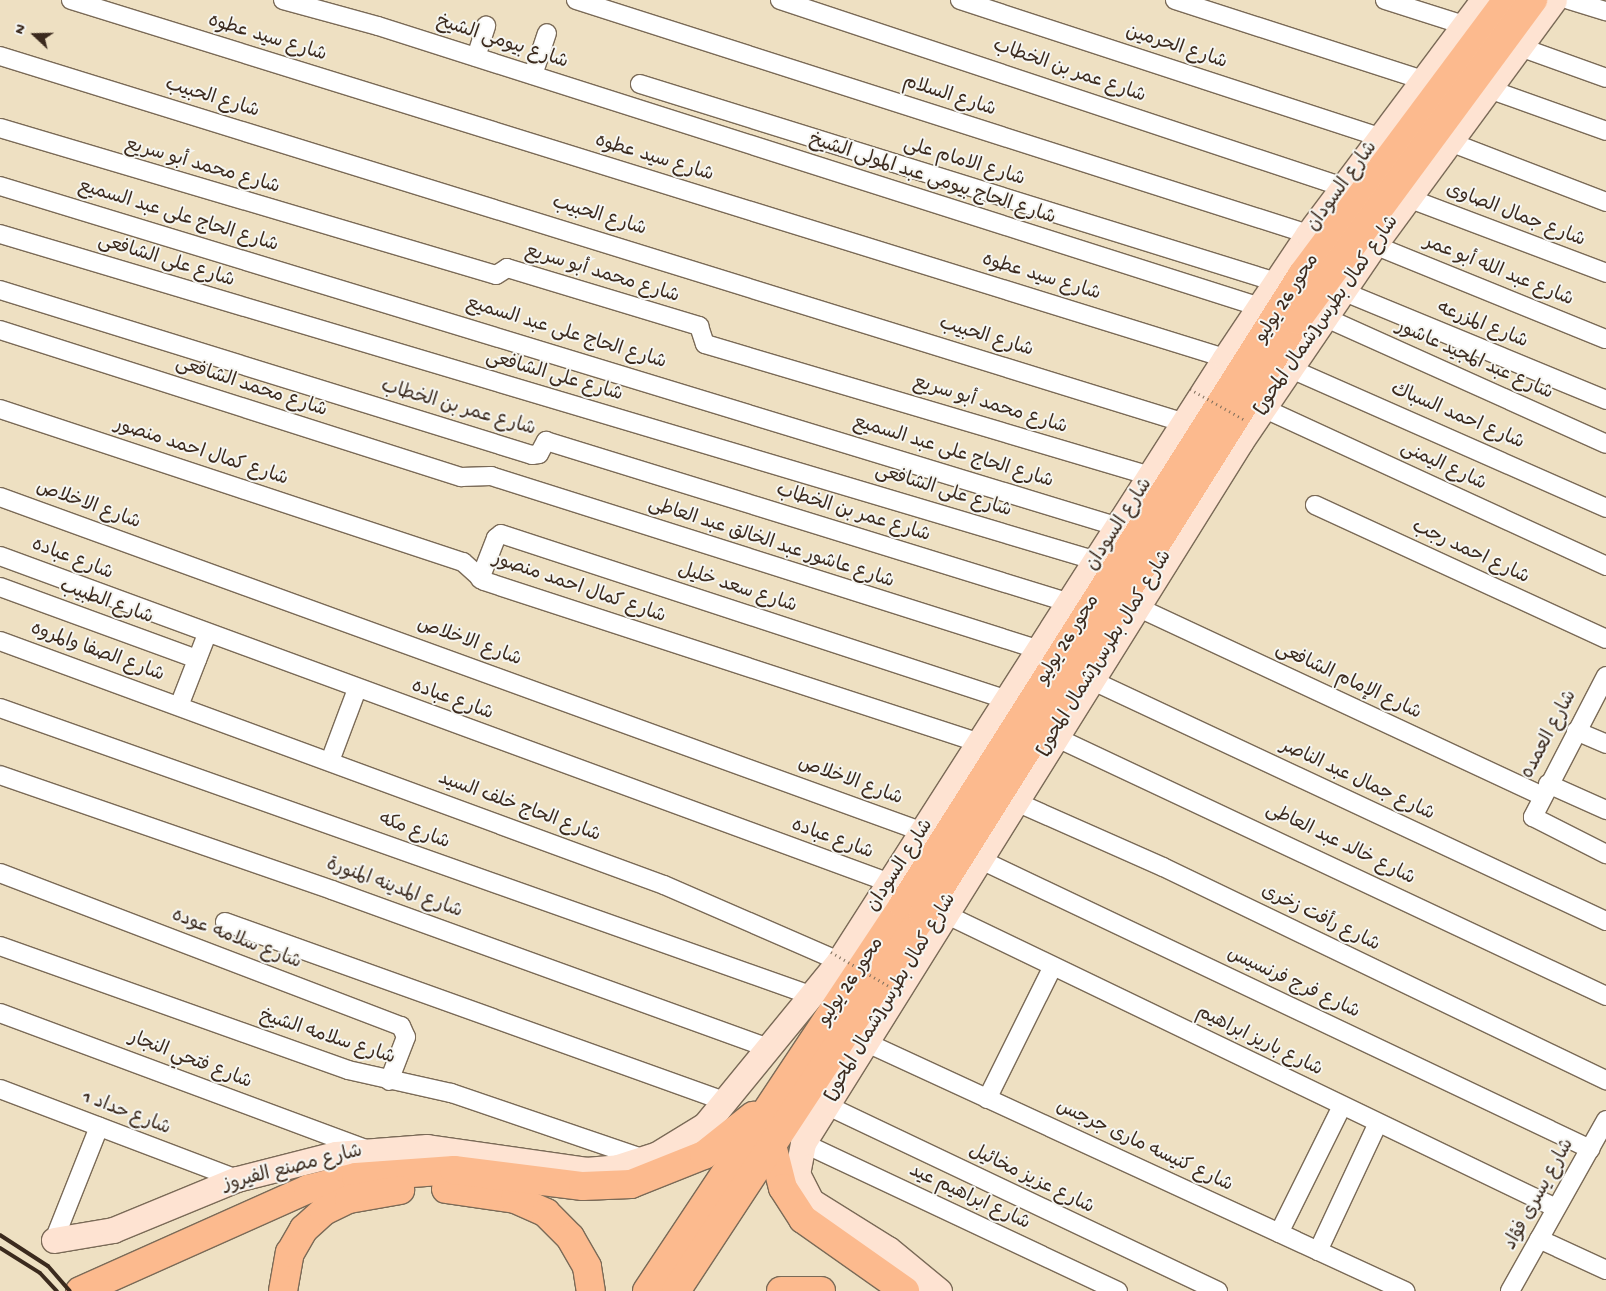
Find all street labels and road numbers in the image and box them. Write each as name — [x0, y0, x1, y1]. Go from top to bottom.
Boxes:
street label: شارع سيد عطوه — [205, 10, 329, 68]
street label: شارع بيومى الشيخ — [433, 11, 571, 75]
street label: شارع الحرمين — [1122, 21, 1230, 75]
street label: شارع عمر بن الخطاب — [990, 35, 1148, 109]
street label: شارع السلام — [900, 71, 998, 123]
street label: شارع الحبيب — [162, 74, 262, 124]
street label: شارع الحاج بيومى عبد المولى الشيخ — [806, 129, 1058, 231]
street label: شارع سيد عطوه — [592, 130, 716, 188]
street label: شارع محمد أبو سريع — [122, 134, 282, 200]
street label: شارع الامام على — [901, 134, 1027, 192]
street label: شارع السودان — [1303, 138, 1383, 236]
street label: شارع الحاج على عبد السميع — [75, 176, 281, 258]
street label: شارع جمال الصاوى — [1442, 179, 1588, 253]
street label: شارع الحبيب — [549, 192, 649, 242]
street label: شارع كمال بطرس[شمال المحور] — [1249, 212, 1405, 420]
street label: شارع على الشافعى — [95, 230, 237, 294]
street label: شارع عبد الله أبو عمر — [1420, 232, 1576, 312]
street label: شارع محمد أبو سريع — [522, 241, 682, 309]
street label: شارع سيد عطوه — [979, 249, 1103, 307]
street label: محور 26 يوليو — [1251, 250, 1325, 348]
street label: شارع الحاج على عبد السميع — [463, 293, 669, 375]
street label: شارع المزرعه — [1433, 297, 1531, 355]
street label: شارع الحبيب — [936, 313, 1036, 363]
street label: شارع عبد المجيد عاشور — [1392, 316, 1556, 406]
street label: شارع على الشافعى — [483, 347, 625, 407]
street label: شارع محمد الشافعى — [172, 353, 330, 423]
street label: شارع محمد أبو سريع — [910, 372, 1070, 440]
street label: شارع عمر بن الخطاب — [378, 376, 538, 442]
street label: شارع احمد السباك — [1387, 379, 1527, 455]
street label: شارع الحاج على عبد السميع — [850, 412, 1056, 494]
street label: شارع كمال احمد منصور — [111, 414, 291, 492]
street label: شارع اليمنى — [1397, 437, 1489, 497]
street label: شارع على الشافعى — [872, 460, 1014, 524]
street label: شارع السودان — [1082, 474, 1158, 576]
street label: شارع الاخلاص — [33, 477, 143, 535]
street label: شارع عمر بن الخطاب — [773, 480, 933, 548]
street label: شارع عاشور عبد الخالق عبد العاطى — [645, 493, 897, 595]
street label: شارع احمد رجب — [1408, 516, 1532, 590]
street label: شارع عباده — [28, 534, 116, 586]
street label: شارع كمال بطرس[شمال المحور] — [1032, 547, 1178, 761]
street label: شارع كمال احمد منصور — [490, 549, 668, 629]
street label: شارع سعد خليل — [675, 559, 799, 619]
street label: شارع الطبيب — [56, 576, 156, 630]
street label: محور 26 يوليو — [1033, 591, 1105, 689]
street label: شارع الاخلاص — [414, 614, 524, 672]
street label: شارع الصفا والمروه — [27, 618, 167, 688]
street label: شارع الإمام الشافعى — [1271, 638, 1425, 726]
street label: شارع عباده — [408, 676, 496, 726]
street label: شارع العمده — [1517, 687, 1583, 783]
street label: شارع جمال عبد الناصر — [1276, 735, 1438, 827]
street label: شارع الاخلاص — [795, 753, 905, 811]
street label: شارع الحاج خلف السيد — [435, 768, 603, 848]
street label: شارع خالد عبد العاطى — [1262, 799, 1418, 891]
street label: شارع مكه — [376, 809, 452, 855]
street label: شارع عباده — [788, 815, 876, 865]
street label: شارع السودان — [863, 815, 939, 917]
street label: شارع المدينه المنورة — [323, 854, 465, 924]
street label: شارع رأفت زخرى — [1257, 880, 1383, 958]
street label: شارع كمال بطرس[شمال المحور] — [820, 890, 962, 1106]
street label: شارع سلامه عوده — [168, 905, 304, 975]
street label: محور 26 يوليو — [814, 934, 890, 1030]
street label: شارع فرج فرنسيس — [1223, 943, 1363, 1025]
street label: شارع باريز ابراهيم — [1192, 1002, 1326, 1082]
street label: شارع سلامه الشيخ — [256, 1005, 398, 1071]
street label: شارع فتحي النجار — [125, 1027, 255, 1095]
street label: شارع حداد 1 — [79, 1087, 173, 1141]
street label: شارع كنيسه مارى جرجس — [1052, 1096, 1236, 1198]
street label: شارع يسرى فؤاد — [1500, 1135, 1580, 1255]
street label: شارع عزيز مخائيل — [965, 1140, 1097, 1220]
street label: شارع مصنع الفيروز — [221, 1141, 365, 1197]
street label: شارع ابراهيم عيد — [905, 1160, 1033, 1236]

